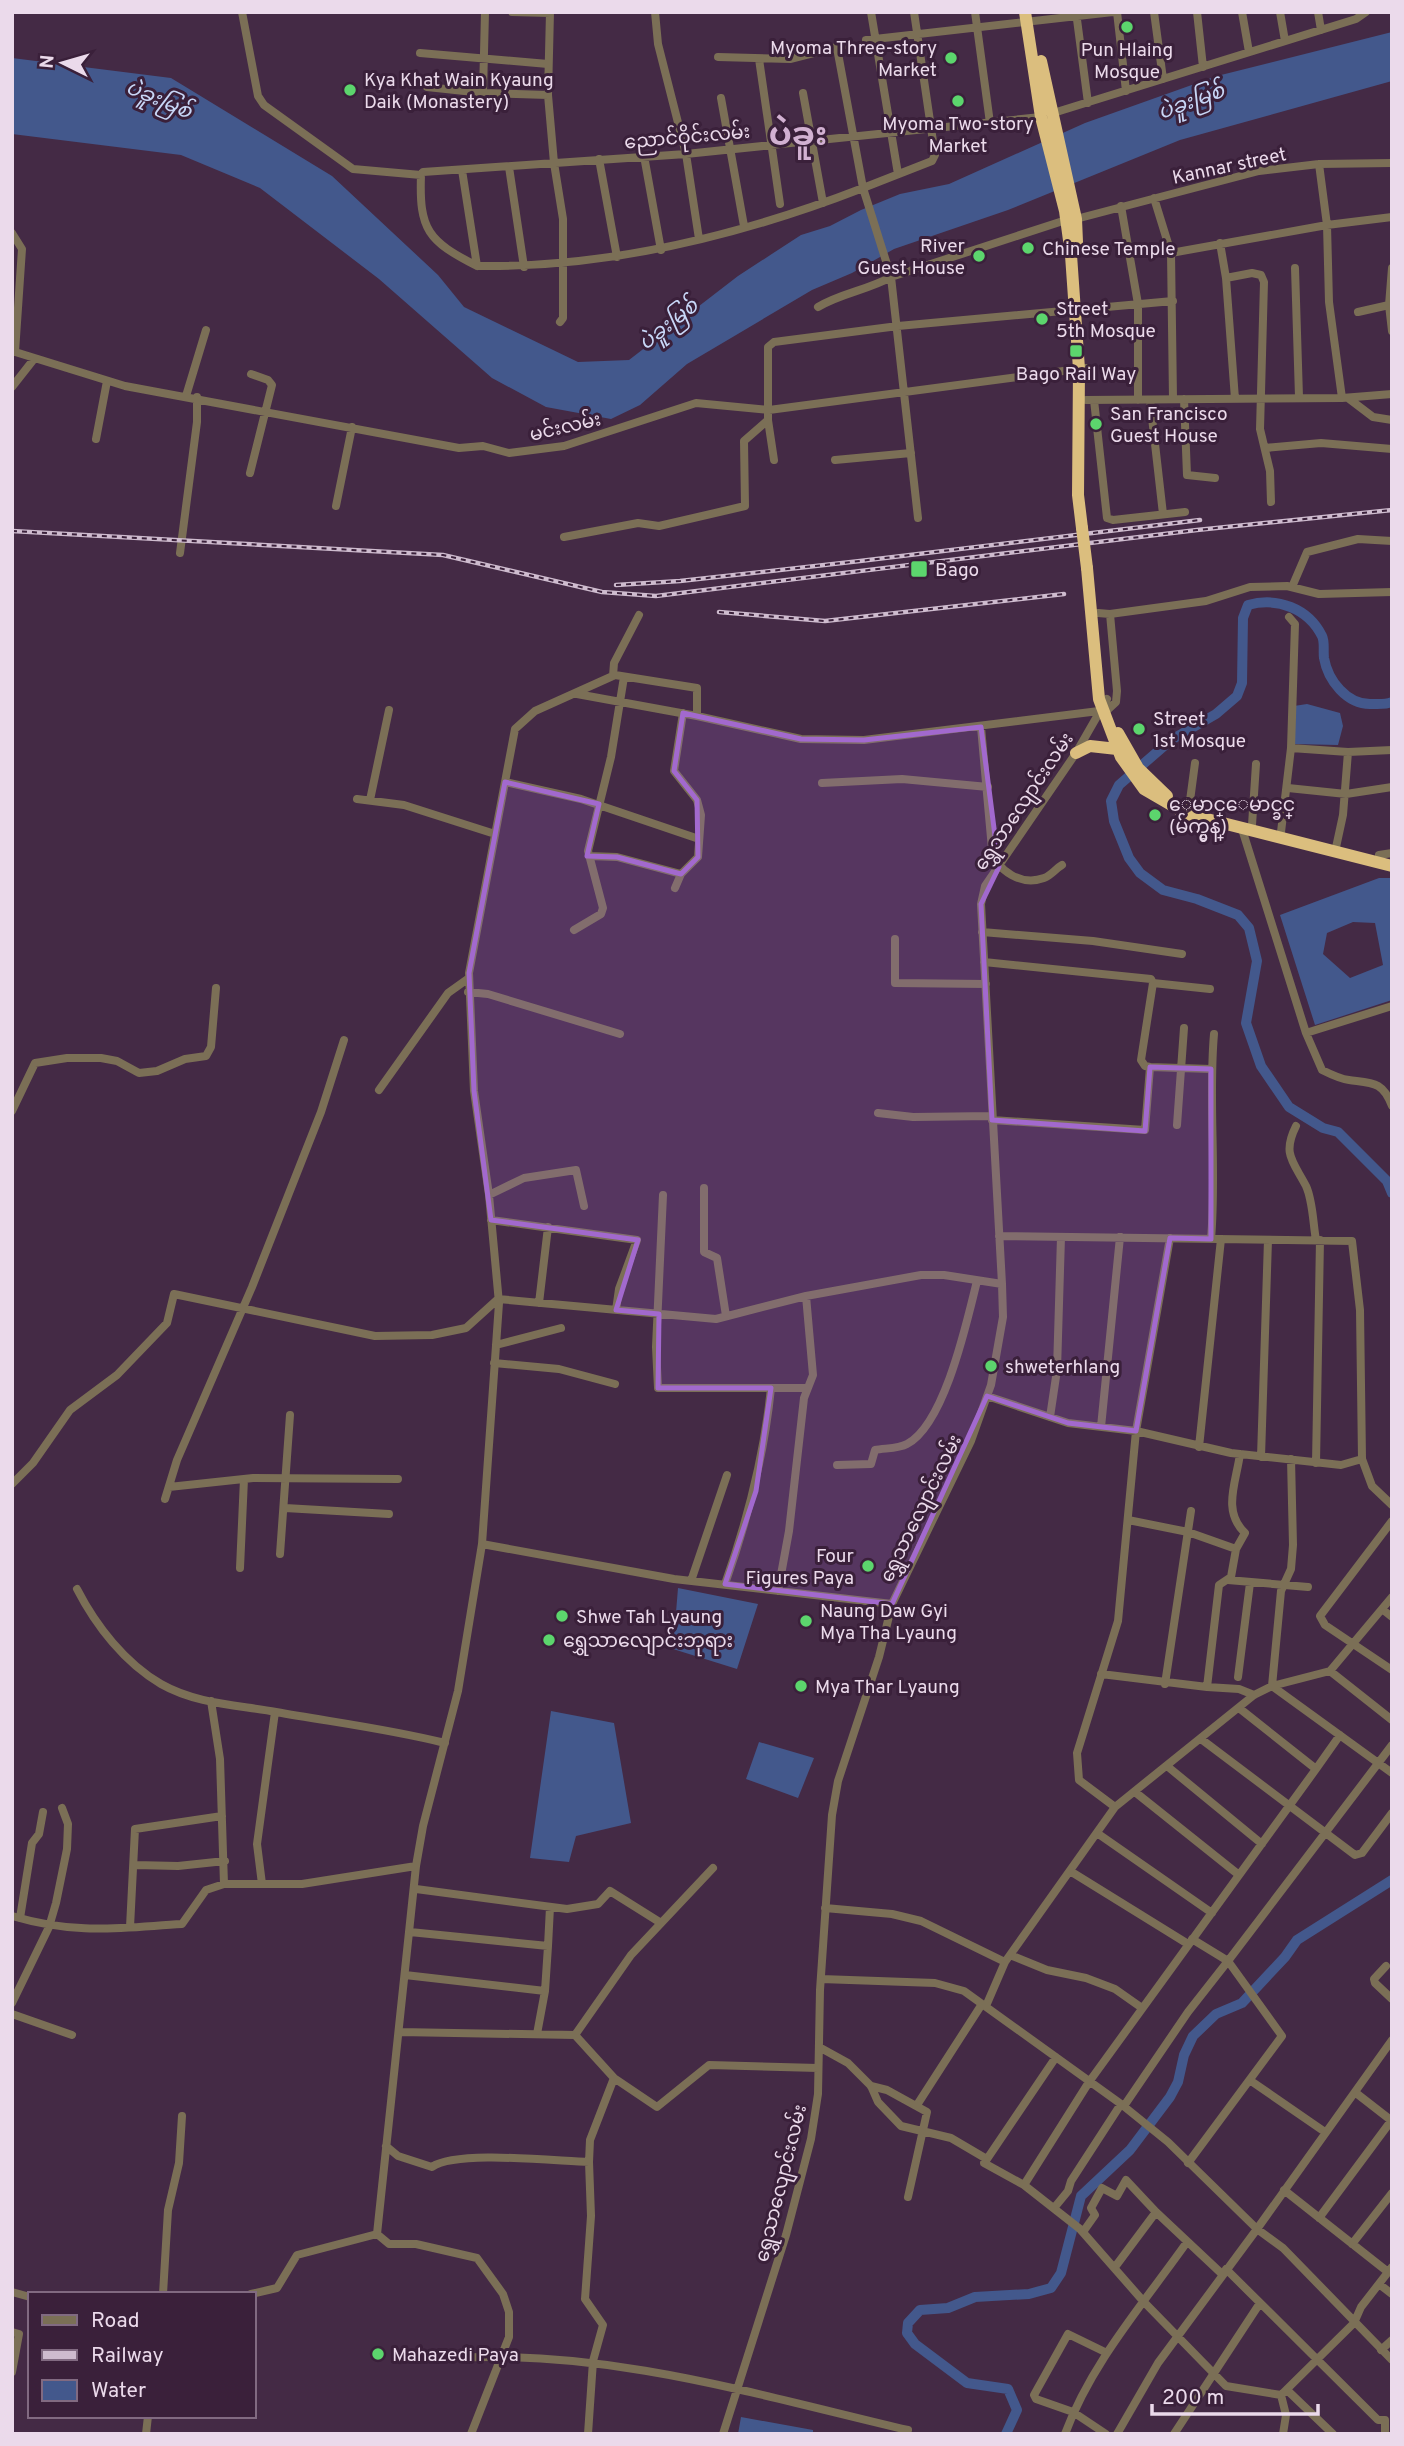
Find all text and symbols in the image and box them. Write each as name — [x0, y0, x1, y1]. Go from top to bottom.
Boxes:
marker: Pun Hlaing Mosque — [1119, 19, 1135, 35]
north arrow — [28, 28, 98, 98]
place label: Myoma Three-story Market — [770, 37, 937, 83]
place label: Pun Hlaing Mosque — [1081, 39, 1173, 85]
marker: Myoma Three-story Market — [943, 50, 959, 66]
text: N — [36, 54, 61, 70]
place label: Kya Khat Wain Kyaung Daik (Monastery) — [364, 69, 554, 115]
water label: ပဲခူးမြစ် — [121, 72, 198, 129]
water label: ပဲခူးမြစ် — [1154, 75, 1230, 129]
marker: Kya Khat Wain Kyaung Daik (Monastery) — [342, 82, 358, 98]
marker: Myoma Two-story Market — [950, 93, 966, 109]
place label: Myoma Two-story Market — [882, 113, 1034, 159]
district label: ပဲခူး — [769, 114, 827, 160]
street label: ညောင်ဝိုင်းလမ်း — [623, 117, 751, 158]
street label: Kannar street — [1170, 143, 1289, 191]
place label: River Guest House — [857, 235, 966, 281]
place label: Chinese Temple — [1042, 238, 1176, 262]
marker: Chinese Temple — [1020, 240, 1036, 256]
marker: River Guest House — [971, 248, 987, 264]
water label: ပဲခူးမြစ် — [632, 290, 707, 359]
place label: Street 5th Mosque — [1056, 298, 1156, 344]
marker: Street 5th Mosque — [1034, 311, 1050, 327]
marker: Bago Rail Way — [1068, 343, 1084, 359]
place label: Bago Rail Way — [1016, 363, 1136, 387]
place label: San Francisco Guest House — [1110, 403, 1228, 449]
street label: မင်းလမ်း — [526, 404, 604, 448]
marker: San Francisco Guest House — [1088, 416, 1104, 432]
marker: Bago — [909, 559, 929, 579]
place label: Bago — [935, 559, 979, 583]
place label: Street 1st Mosque — [1153, 708, 1246, 754]
marker: Street 1st Mosque — [1131, 721, 1147, 737]
street label: ရွှေသာလျောင်းလမ်း — [966, 726, 1081, 877]
place label: ေမာင္ေမာင္ခင္ (မ်က္မွန္) — [1169, 794, 1295, 842]
marker: ေမာင္ေမာင္ခင္ (မ်က္မွန္) — [1147, 807, 1163, 823]
place label: shweterhlang — [1005, 1356, 1120, 1380]
marker: shweterhlang — [983, 1358, 999, 1374]
street label: ရွှေသာလျောင်းလမ်း — [872, 1429, 970, 1588]
place label: Four Figures Paya — [745, 1545, 855, 1591]
marker: Four Figures Paya — [860, 1558, 876, 1574]
place label: Naung Daw Gyi Mya Tha Lyaung — [820, 1600, 957, 1646]
place label: Shwe Tah Lyaung — [576, 1606, 722, 1630]
marker: Shwe Tah Lyaung — [554, 1608, 570, 1624]
marker: Naung Daw Gyi Mya Tha Lyaung — [798, 1613, 814, 1629]
place label: ရွှေသာလျောင်းဘုရား — [563, 1626, 733, 1657]
marker: ရွှေသာလျောင်းဘုရား — [541, 1632, 557, 1648]
place label: Mya Thar Lyaung — [815, 1676, 960, 1700]
marker: Mya Thar Lyaung — [793, 1678, 809, 1694]
street label: ရွှေသာလျောင်းလမ်း — [747, 2101, 815, 2265]
legend — [28, 2292, 256, 2418]
text: Road — [91, 2308, 140, 2335]
text: Railway — [91, 2343, 164, 2370]
place label: Mahazedi Paya — [392, 2344, 519, 2368]
marker: Mahazedi Paya — [370, 2346, 386, 2362]
scale bar — [1152, 2372, 1318, 2416]
text: Water — [91, 2378, 146, 2405]
text: 200 m — [1162, 2385, 1224, 2412]

